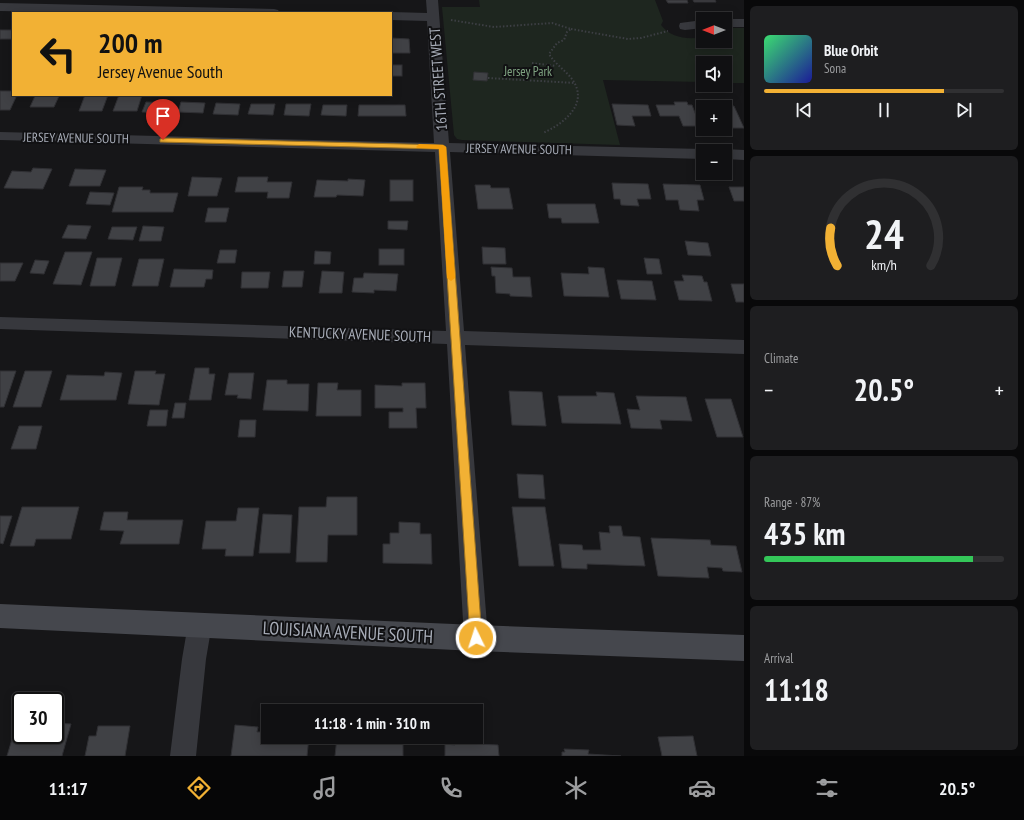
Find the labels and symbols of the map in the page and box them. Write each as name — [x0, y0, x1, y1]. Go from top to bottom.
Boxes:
north arrow — [696, 12, 732, 48]
street label: 16TH STREET WEST — [425, 26, 451, 131]
park label: Jersey Park — [503, 63, 552, 80]
pin — [146, 99, 180, 140]
street label: JERSEY AVENUE SOUTH — [22, 129, 129, 147]
street label: JERSEY AVENUE SOUTH — [465, 140, 572, 158]
street label: KENTUCKY AVENUE SOUTH — [289, 322, 431, 346]
street label: LOUISIANA AVENUE SOUTH — [262, 616, 434, 648]
position arrow — [455, 617, 497, 659]
speed limit sign: 30 — [12, 692, 64, 744]

